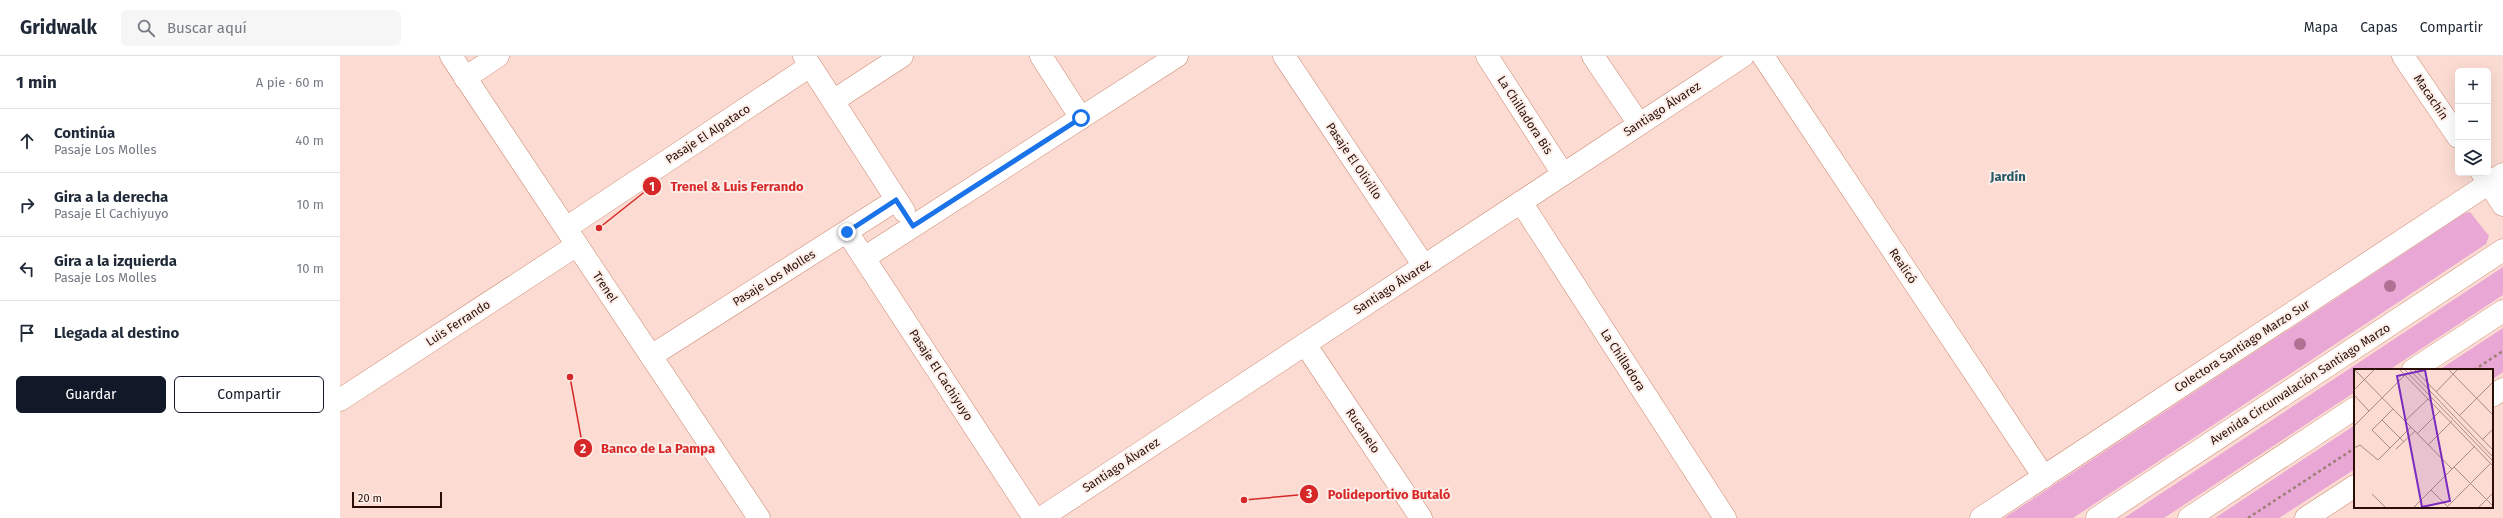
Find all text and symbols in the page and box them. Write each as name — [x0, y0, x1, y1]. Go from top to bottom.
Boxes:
search box — [121, 10, 401, 46]
text: Gridwalk — [20, 16, 97, 39]
icon: search — [135, 17, 157, 39]
text: Buscar aquí — [167, 19, 247, 37]
text: Mapa — [2304, 19, 2338, 36]
text: Capas — [2360, 19, 2398, 36]
text: Compartir — [2420, 19, 2483, 36]
map controls — [2455, 68, 2491, 176]
button: + — [2455, 68, 2491, 104]
text: 1 min — [16, 72, 57, 93]
street label: Macachín — [2411, 72, 2451, 122]
street label: La Chilladora Bis — [1494, 73, 1556, 157]
text: A pie · 60 m — [256, 75, 324, 90]
street label: Santiago Álvarez — [1620, 78, 1703, 139]
street label: Pasaje El Alpataco — [663, 101, 753, 167]
button: − — [2455, 104, 2491, 140]
route start — [1072, 109, 1090, 127]
street label: Pasaje El Olivillo — [1323, 120, 1385, 202]
text: Continúa — [54, 124, 115, 142]
icon: ahead — [16, 130, 38, 152]
text: 40 m — [295, 133, 324, 148]
button: layers — [2455, 140, 2491, 176]
text: Pasaje Los Molles — [54, 142, 157, 157]
district label: Jardín — [1989, 169, 2026, 184]
callout: Trenel & Luis Ferrando — [642, 174, 811, 199]
text: Trenel & Luis Ferrando — [670, 179, 804, 194]
text: 1 — [649, 180, 655, 194]
text: Gira a la derecha — [54, 188, 168, 206]
icon: right — [16, 194, 38, 216]
text: 10 m — [297, 197, 324, 212]
text: Pasaje El Cachiyuyo — [54, 206, 169, 221]
route end — [838, 223, 856, 241]
street label: Realicó — [1886, 246, 1920, 286]
street label: Pasaje Los Molles — [730, 247, 818, 309]
text: Gira a la izquierda — [54, 252, 177, 270]
street label: Santiago Álvarez — [1350, 256, 1433, 317]
icon: left — [16, 258, 38, 280]
text: 10 m — [297, 261, 324, 276]
street label: Trenel — [590, 269, 621, 305]
text: Pasaje Los Molles — [54, 270, 157, 285]
street label: Luis Ferrando — [423, 297, 493, 349]
street label: Colectora Santiago Marzo Sur — [2172, 297, 2313, 395]
street label: Avenida Circunvalación Santiago Marzo — [2207, 320, 2393, 448]
icon: arrive — [16, 322, 38, 344]
text: Llegada al destino — [54, 324, 179, 342]
street label: La Chilladora — [1598, 326, 1648, 394]
street label: Pasaje El Cachiyuyo — [906, 327, 976, 423]
inset map — [2354, 369, 2493, 508]
button: Guardar — [16, 376, 166, 413]
button: Compartir — [174, 376, 324, 413]
street label: Rucanelo — [1343, 406, 1383, 456]
street label: Santiago Álvarez — [1079, 434, 1162, 495]
callout: Banco de La Pampa — [573, 436, 723, 461]
text: Banco de La Pampa — [601, 441, 715, 456]
text: 2 — [580, 442, 586, 456]
callout: Polideportivo Butaló — [1299, 482, 1458, 507]
text: 3 — [1305, 487, 1312, 501]
text: Polideportivo Butaló — [1328, 487, 1451, 502]
scale bar — [352, 490, 442, 509]
text: 20 m — [358, 492, 382, 505]

